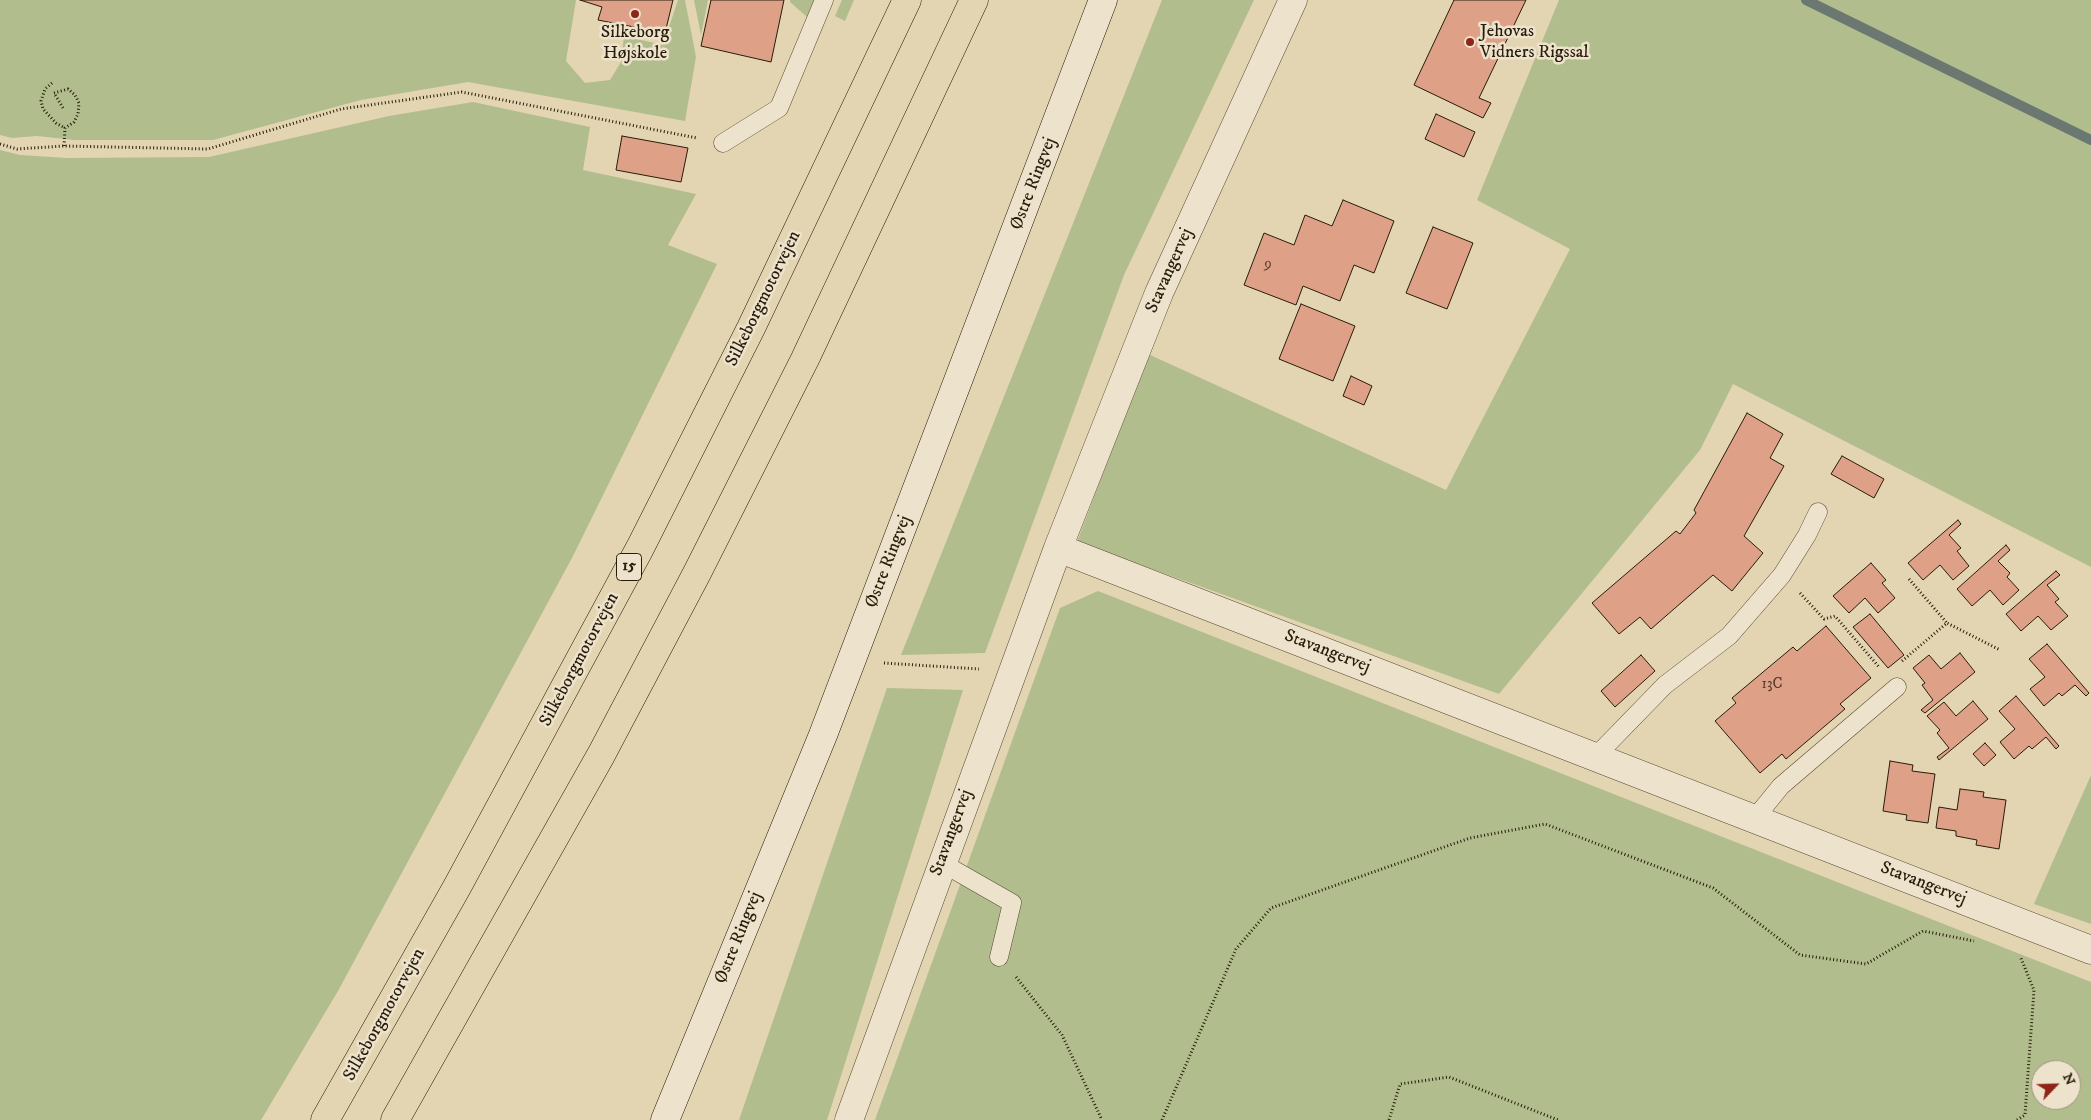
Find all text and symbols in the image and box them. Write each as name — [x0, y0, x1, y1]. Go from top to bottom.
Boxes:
marker: Silkeborg Højskole — [629, 8, 641, 20]
place label: Jehovas Vidners Rigssal — [1480, 21, 1589, 64]
place label: Silkeborg Højskole — [601, 22, 669, 64]
marker: Jehovas Vidners Rigssal — [1464, 36, 1476, 48]
street label: Østre Ringvej — [1006, 135, 1062, 233]
street label: Stavangervej — [1142, 225, 1198, 317]
street label: Silkeborgmotorvejen — [722, 228, 806, 370]
house number: 9 — [1264, 256, 1272, 274]
street label: Østre Ringvej — [861, 513, 917, 611]
road number: 15 — [616, 554, 642, 580]
street label: Silkeborgmotorvejen — [536, 589, 624, 731]
street label: Stavangervej — [1281, 626, 1373, 678]
house number: 13C — [1761, 676, 1783, 694]
street label: Stavangervej — [926, 787, 978, 879]
street label: Stavangervej — [1877, 858, 1969, 910]
street label: Østre Ringvej — [711, 889, 767, 987]
street label: Silkeborgmotorvejen — [340, 945, 430, 1085]
north arrow — [2031, 1060, 2081, 1110]
text: N — [2058, 1070, 2079, 1088]

